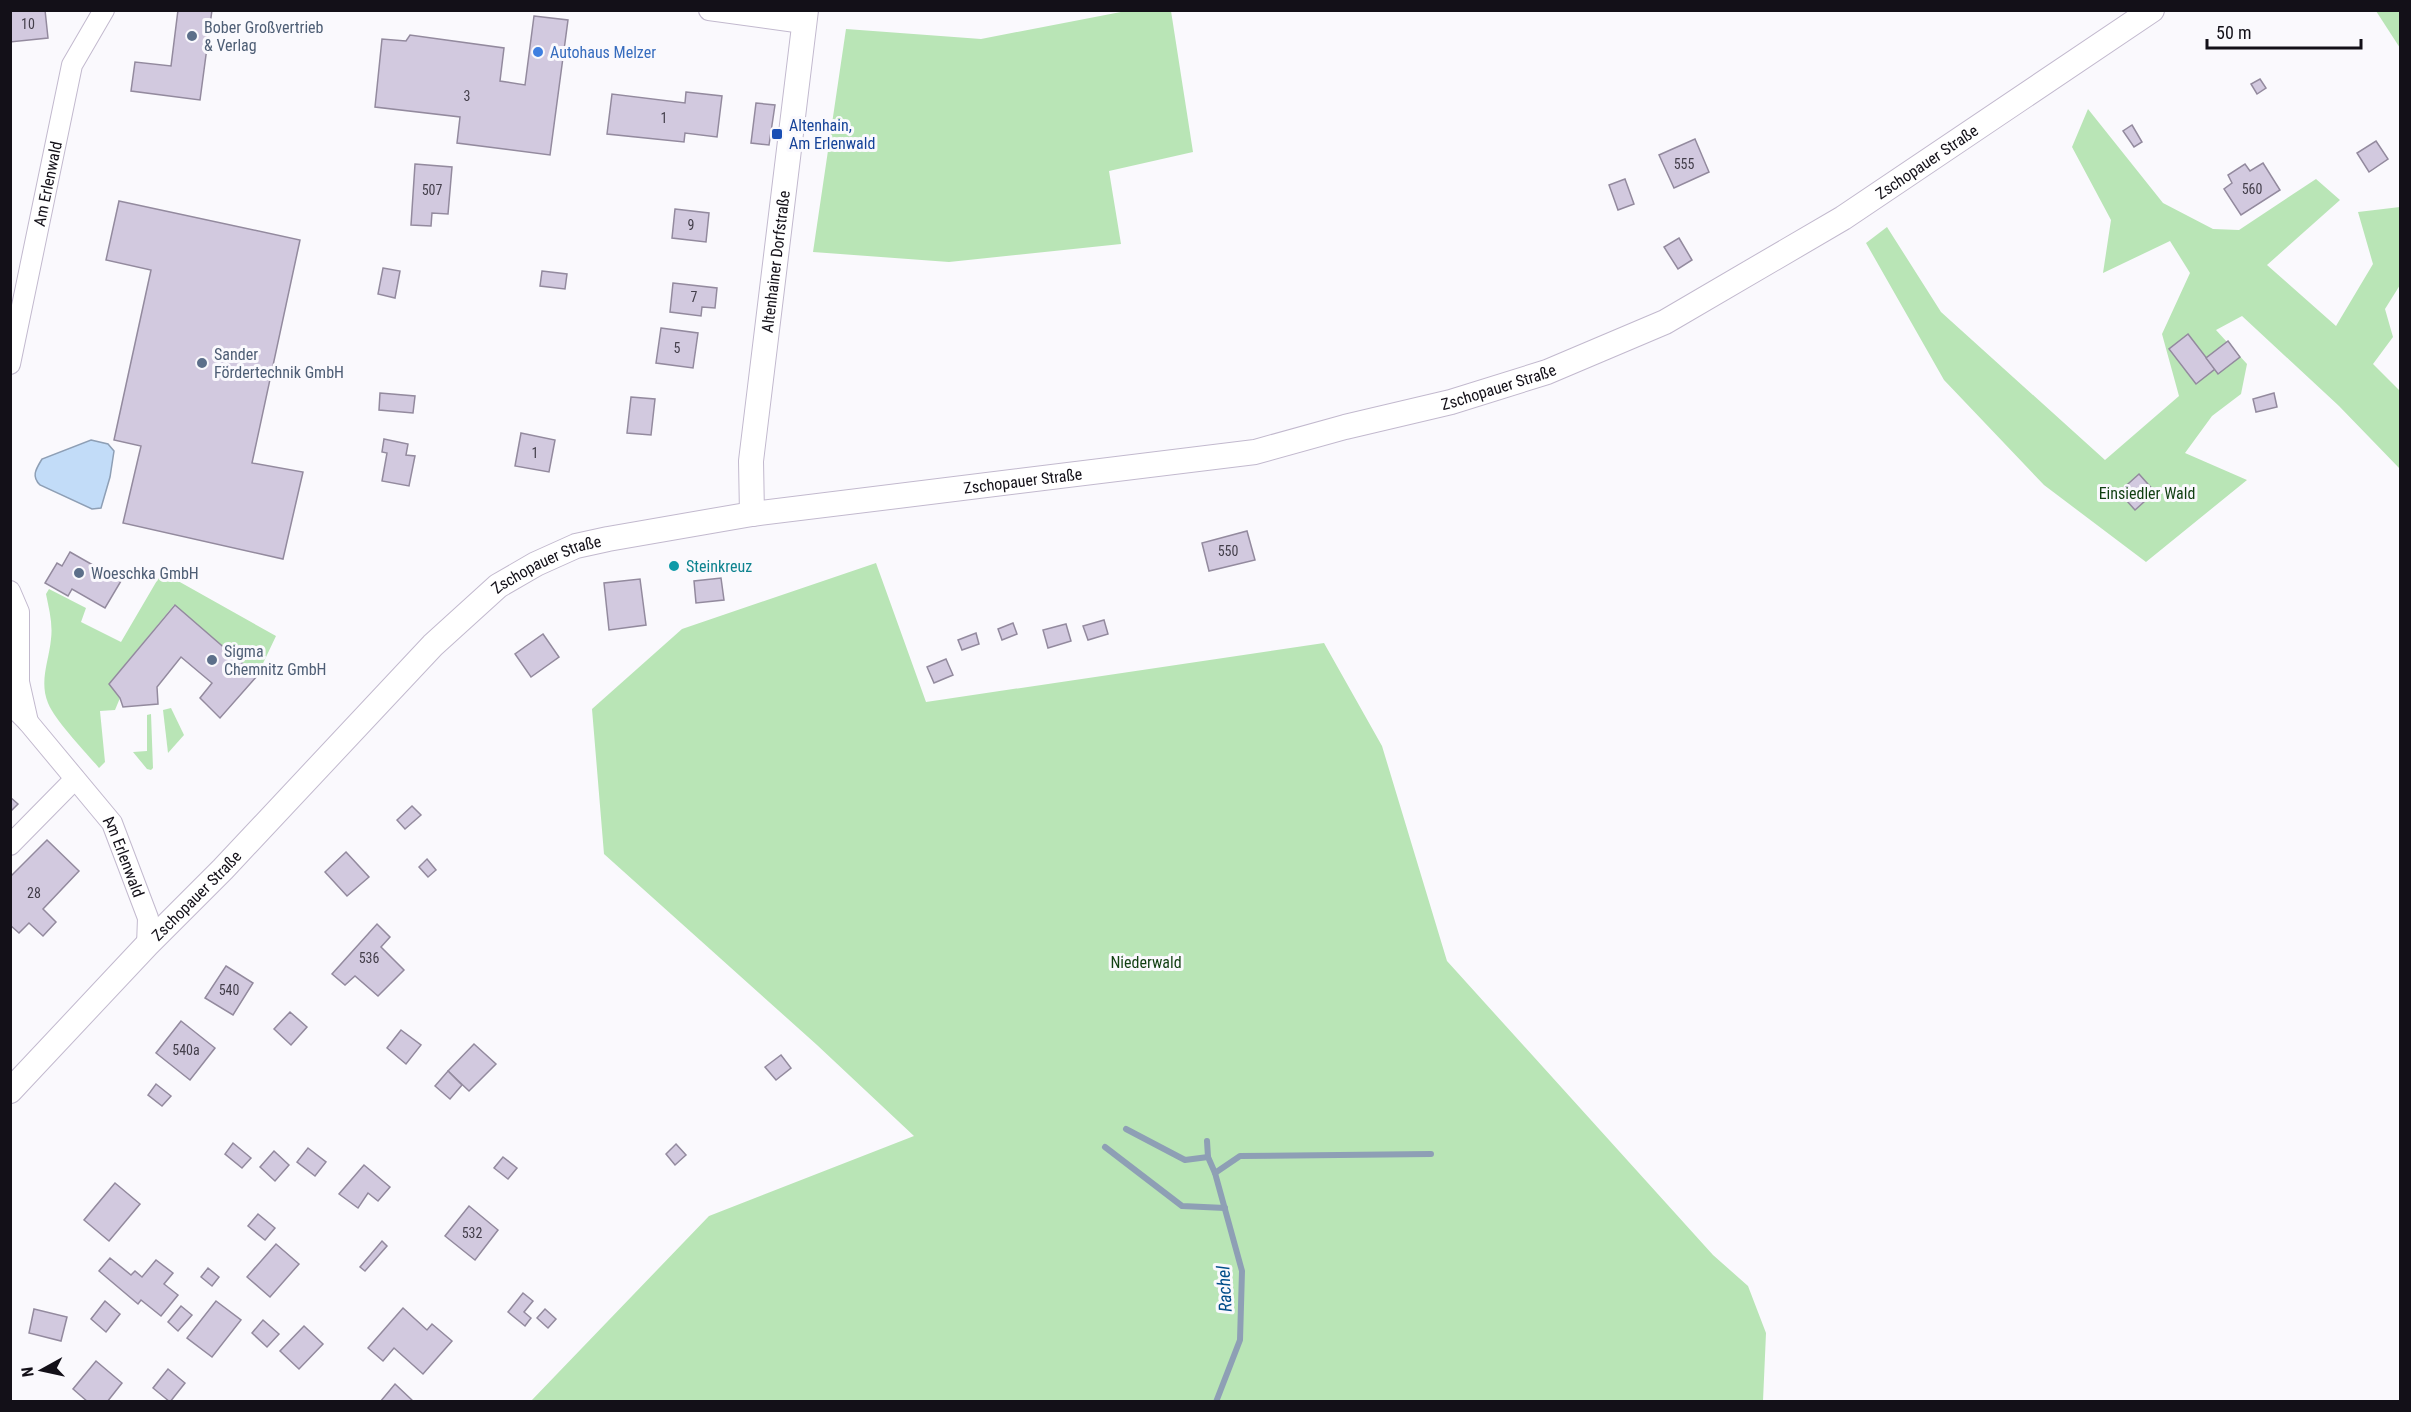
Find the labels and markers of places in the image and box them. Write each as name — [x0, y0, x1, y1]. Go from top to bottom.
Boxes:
place label: Bober Großvertrieb & Verlag — [204, 18, 324, 55]
marker: Bober Großvertrieb & Verlag — [185, 29, 199, 43]
place label: Autohaus Melzer — [550, 43, 656, 62]
marker: Autohaus Melzer — [531, 45, 545, 59]
place label: Altenhain, Am Erlenwald — [789, 116, 875, 153]
marker: Altenhain, Am Erlenwald — [770, 127, 784, 141]
place label: Sander Fördertechnik GmbH — [214, 345, 344, 382]
marker: Sander Fördertechnik GmbH — [195, 356, 209, 370]
place label: Steinkreuz — [686, 557, 752, 576]
marker: Steinkreuz — [667, 559, 681, 573]
place label: Woeschka GmbH — [91, 564, 199, 583]
marker: Woeschka GmbH — [72, 566, 86, 580]
place label: Sigma Chemnitz GmbH — [224, 642, 327, 679]
marker: Sigma Chemnitz GmbH — [205, 653, 219, 667]

